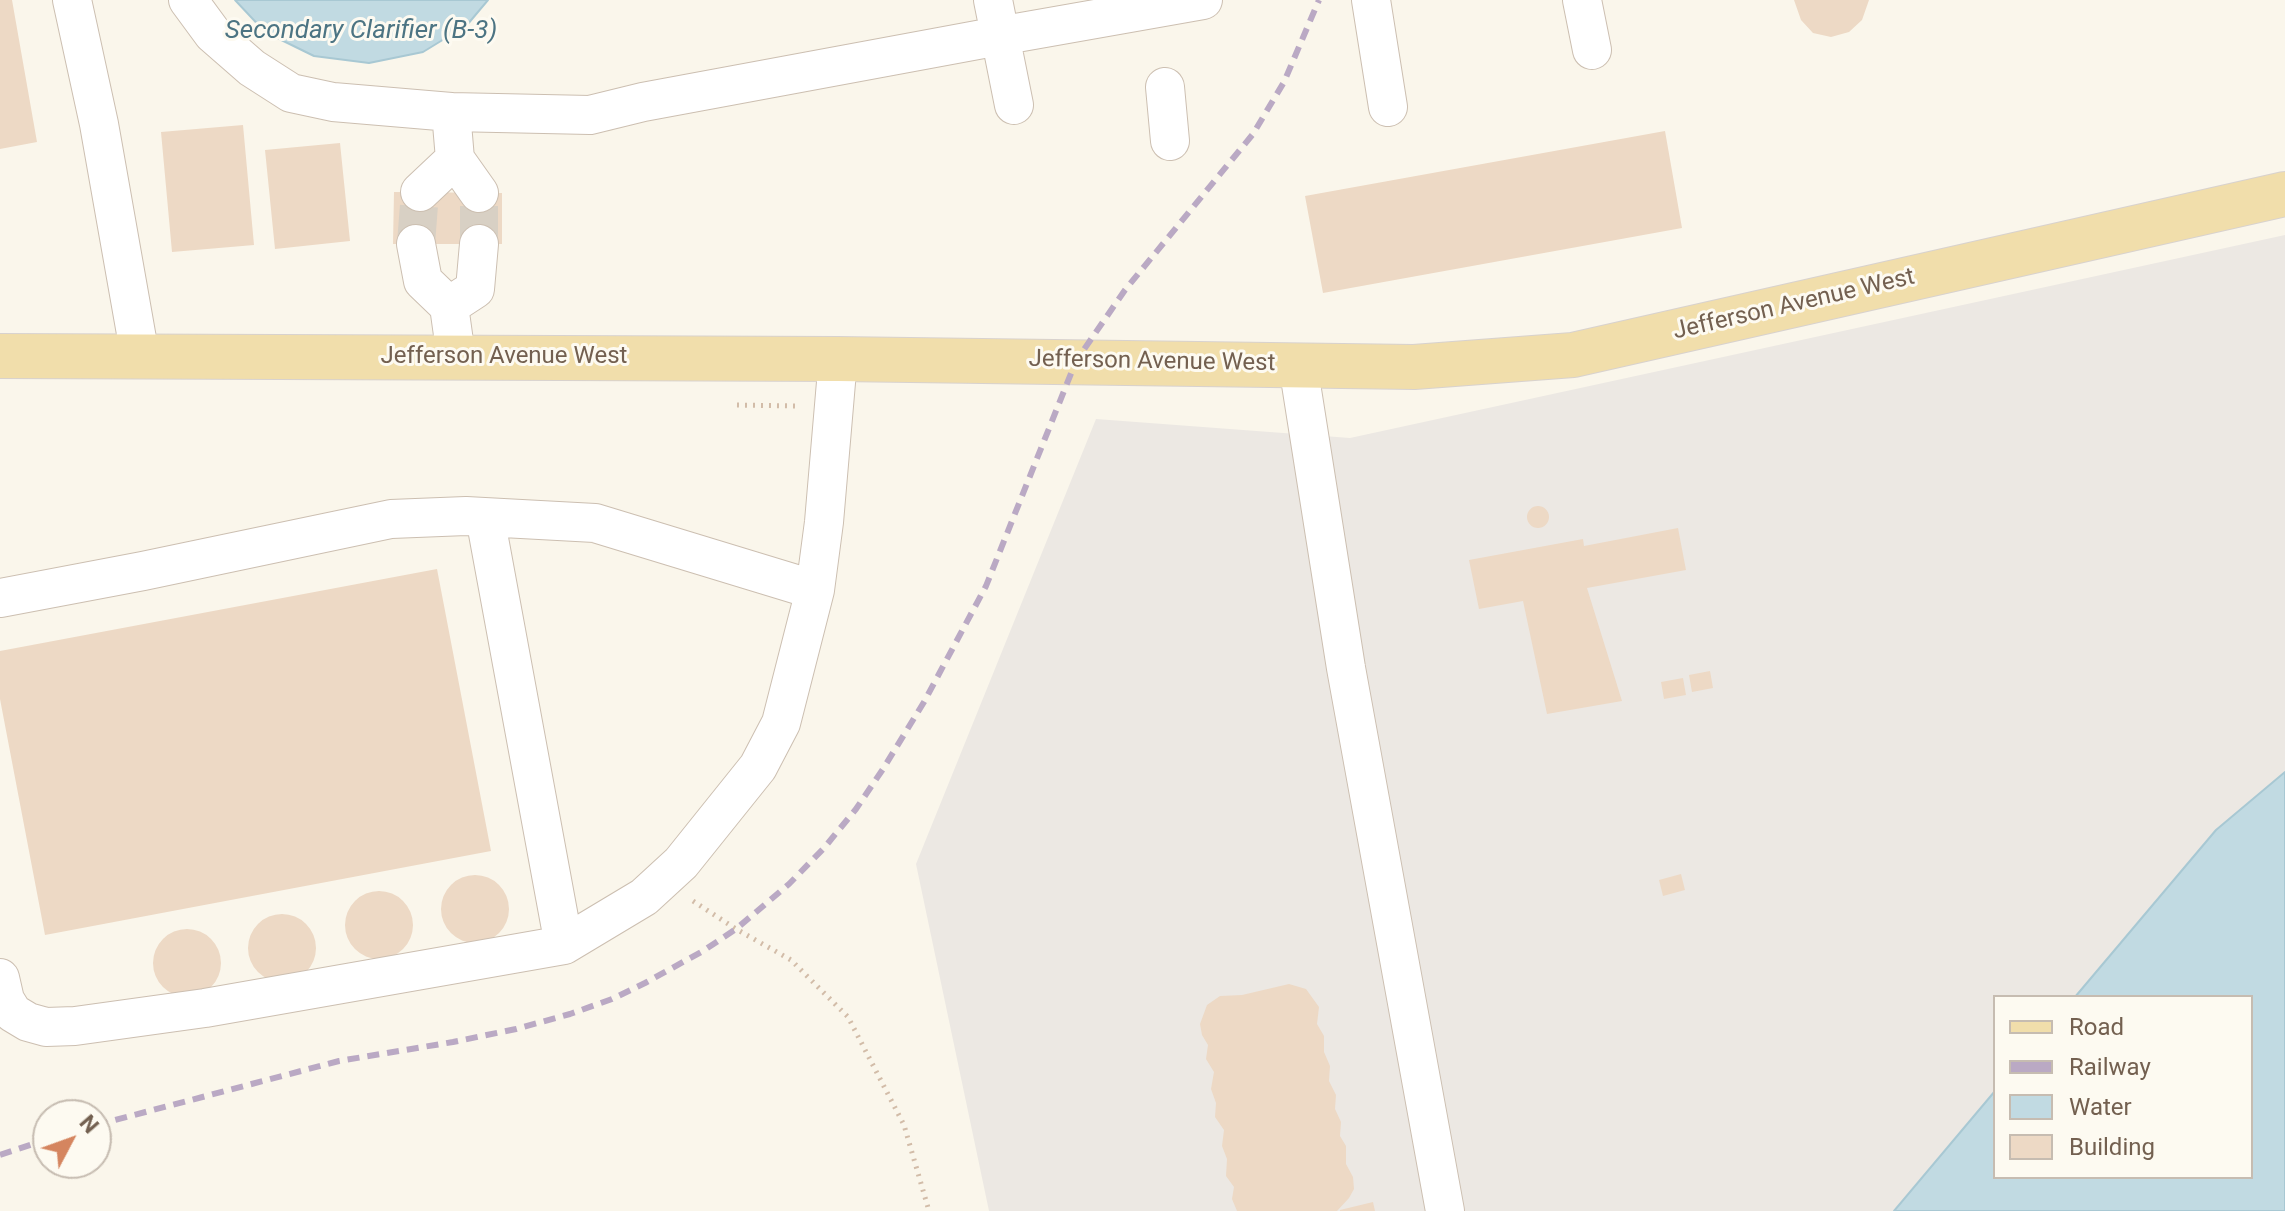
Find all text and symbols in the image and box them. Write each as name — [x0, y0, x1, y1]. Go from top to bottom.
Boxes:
water label: Secondary Clarifier (B-3) — [225, 15, 497, 47]
street label: Jefferson Avenue West — [1671, 263, 1917, 347]
street label: Jefferson Avenue West — [381, 343, 627, 371]
street label: Jefferson Avenue West — [1028, 345, 1276, 379]
legend — [1993, 995, 2253, 1179]
text: Road — [2069, 1013, 2124, 1041]
text: Railway — [2069, 1053, 2151, 1081]
text: Water — [2069, 1093, 2132, 1121]
north arrow — [32, 1099, 112, 1179]
text: N — [74, 1110, 104, 1138]
text: Building — [2069, 1133, 2155, 1161]

